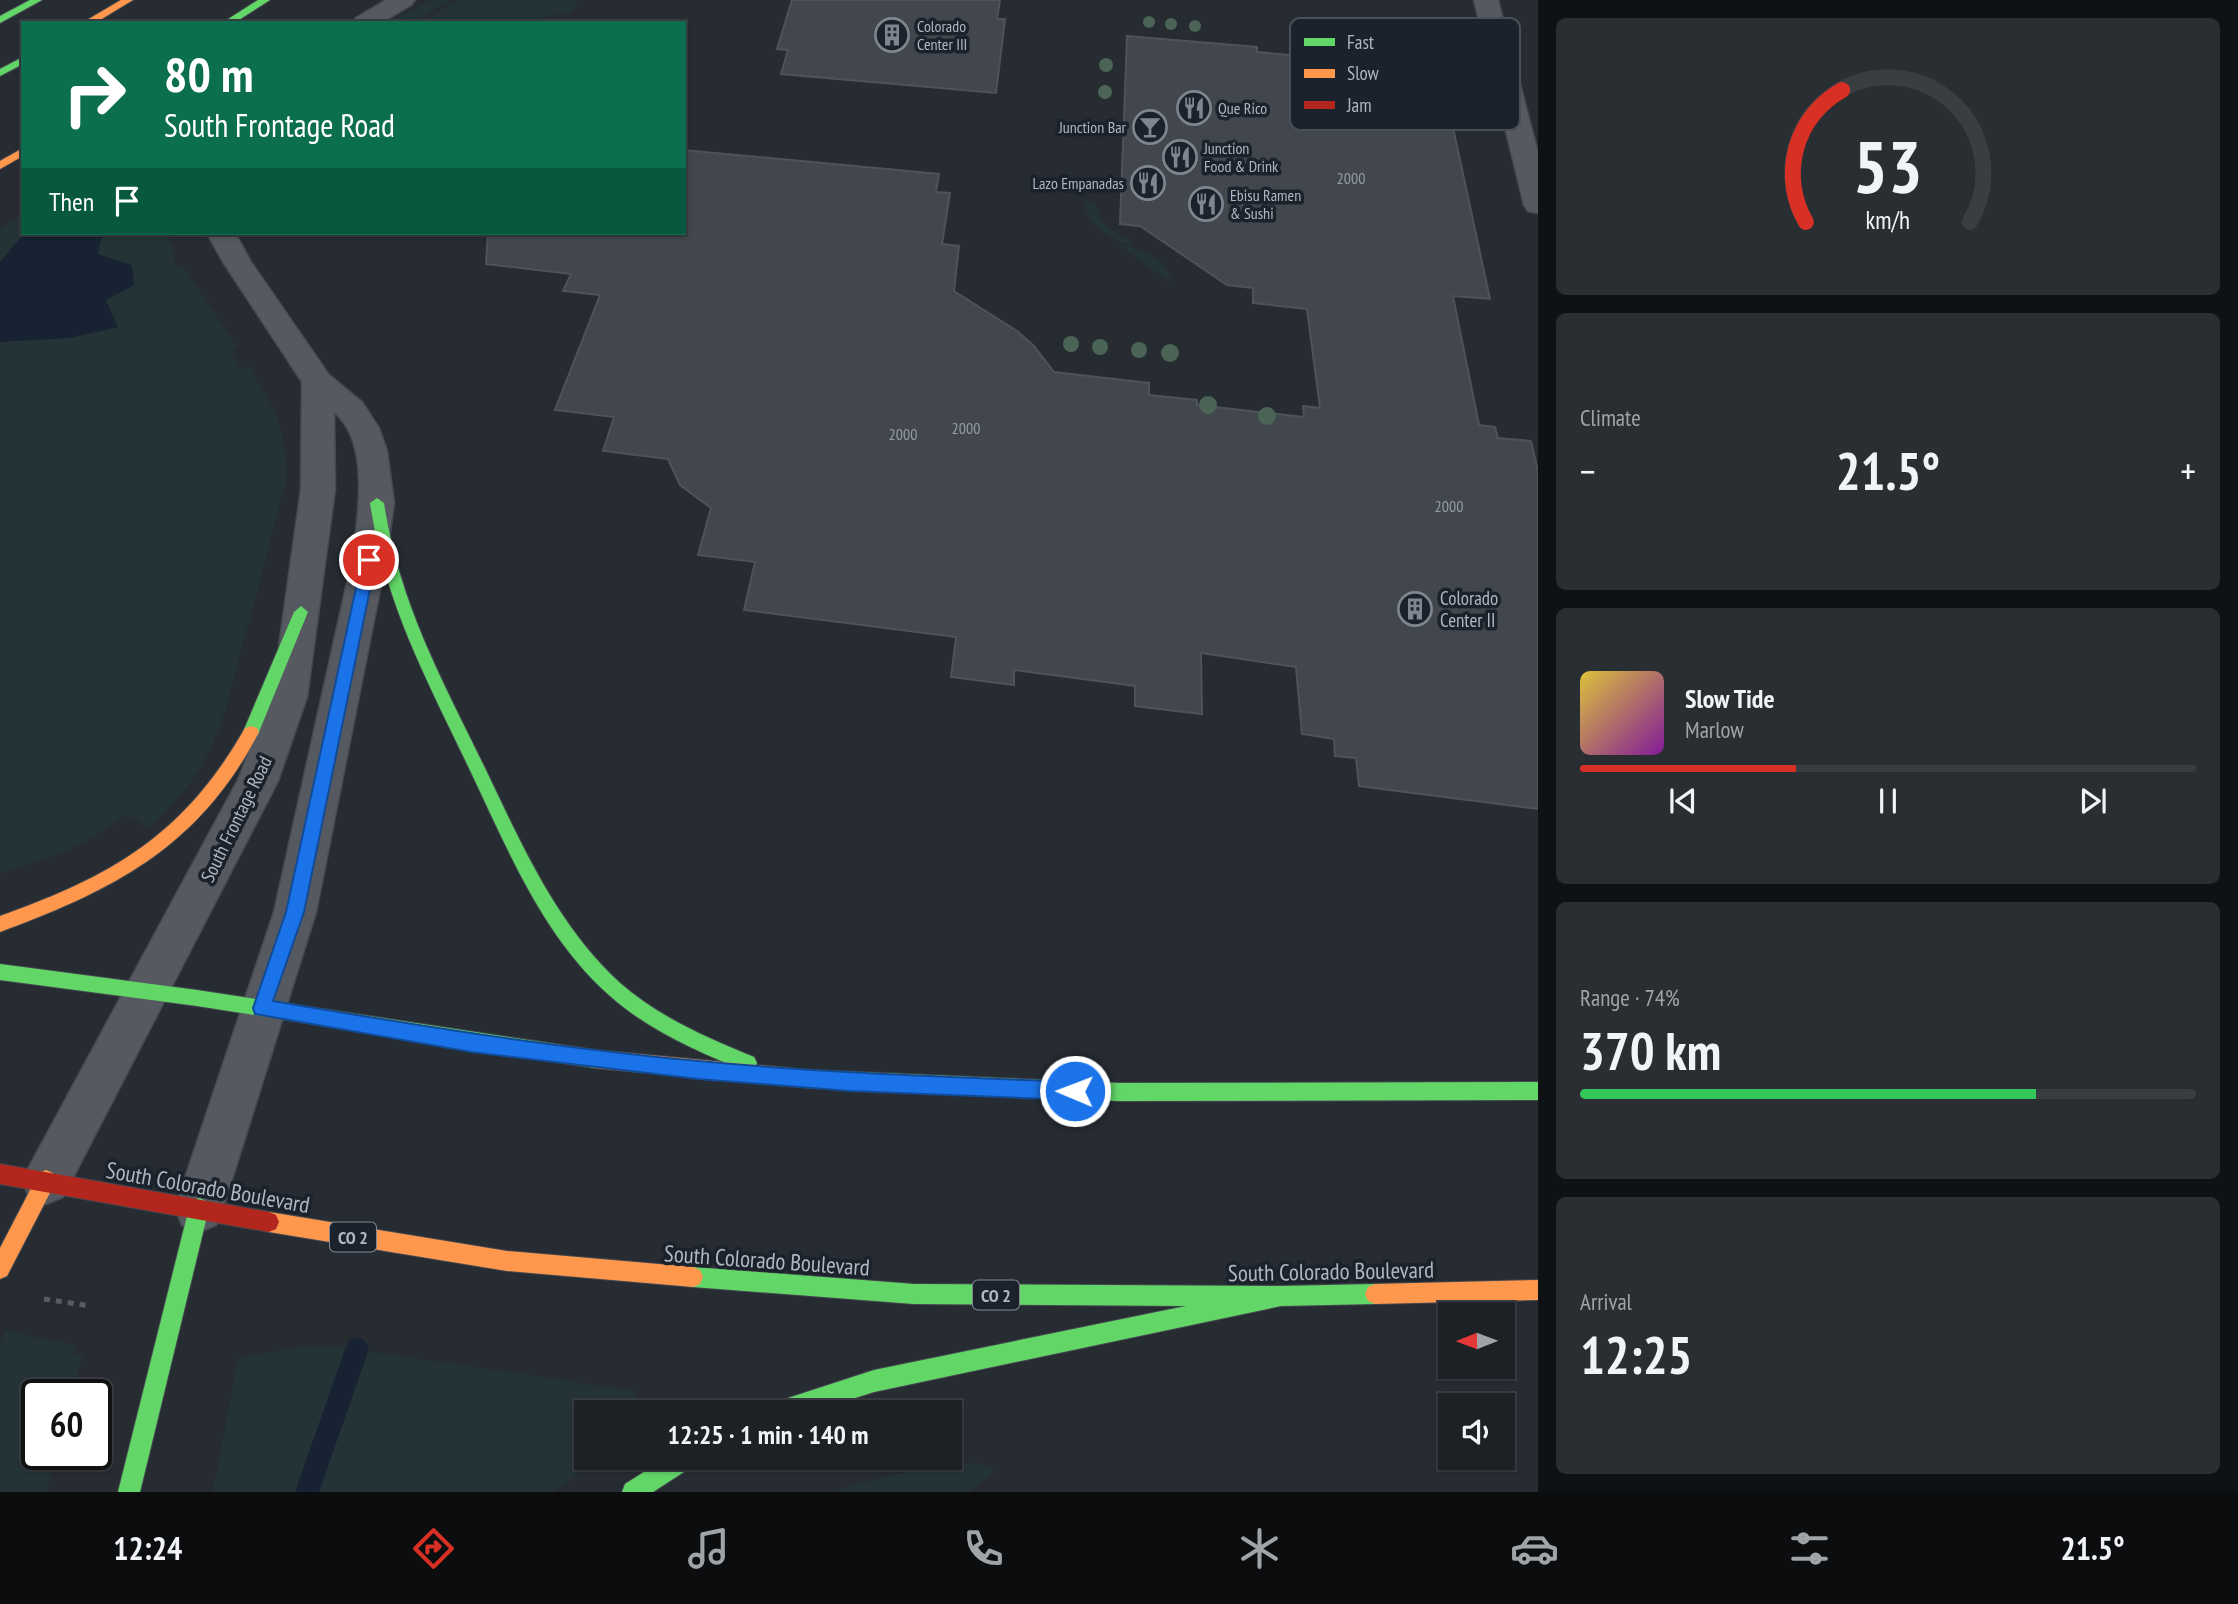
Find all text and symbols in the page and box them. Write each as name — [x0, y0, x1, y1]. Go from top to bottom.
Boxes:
building icon: Colorado Center III — [873, 16, 911, 54]
place label: Colorado Center III — [917, 16, 967, 54]
legend — [1290, 18, 1520, 130]
text: Fast — [1347, 30, 1375, 54]
text: 80 m — [164, 42, 253, 106]
icon: right — [49, 49, 140, 140]
text: Slow — [1347, 61, 1380, 85]
restaurant icon: Que Rico — [1175, 89, 1213, 127]
text: Jam — [1346, 93, 1372, 117]
place label: Que Rico — [1218, 98, 1267, 118]
text: South Frontage Road — [164, 104, 395, 146]
bar icon: Junction Bar — [1131, 108, 1169, 146]
place label: Junction Bar — [1058, 117, 1127, 137]
text: 53 — [1853, 119, 1923, 213]
restaurant icon: Junction Food & Drink — [1161, 138, 1199, 176]
place label: Junction Food & Drink — [1203, 138, 1279, 176]
restaurant icon: Lazo Empanadas — [1129, 164, 1167, 202]
house number: 2000 — [1337, 168, 1365, 188]
place label: Lazo Empanadas — [1033, 173, 1124, 193]
icon: arrive — [108, 182, 146, 220]
text: Then — [49, 185, 94, 218]
restaurant icon: Ebisu Ramen & Sushi — [1187, 185, 1225, 223]
place label: Ebisu Ramen & Sushi — [1230, 185, 1301, 223]
text: km/h — [1866, 204, 1910, 236]
text: Climate — [1580, 403, 1641, 432]
house number: 2000 — [952, 418, 980, 438]
house number: 2000 — [889, 424, 917, 444]
text: 21.5° — [1836, 437, 1940, 504]
text: − — [1580, 446, 1596, 495]
text: + — [2180, 446, 2196, 495]
house number: 2000 — [1435, 496, 1463, 516]
pin — [339, 530, 399, 590]
icon: arrive — [350, 541, 388, 579]
place label: Colorado Center II — [1440, 586, 1498, 632]
building icon: Colorado Center II — [1396, 590, 1434, 628]
text: Slow Tide — [1685, 682, 1775, 715]
text: Marlow — [1685, 715, 1744, 744]
street label: South Frontage Road — [195, 752, 277, 886]
icon: previous — [1664, 782, 1702, 820]
icon: pause — [1869, 782, 1907, 820]
icon: next — [2074, 782, 2112, 820]
text: Range · 74% — [1580, 983, 1680, 1012]
text: 370 km — [1580, 1017, 1721, 1084]
position arrow — [1038, 1054, 1112, 1128]
street label: South Colorado Boulevard — [104, 1155, 312, 1219]
road number: CO 2 — [330, 1222, 376, 1252]
street label: South Colorado Boulevard — [663, 1238, 871, 1282]
street label: South Colorado Boulevard — [1228, 1255, 1434, 1287]
road number: CO 2 — [973, 1280, 1019, 1310]
text: Arrival — [1580, 1287, 1632, 1316]
north arrow — [1438, 1302, 1516, 1379]
map controls — [1438, 1302, 1515, 1470]
text: 12:25 — [1580, 1321, 1692, 1388]
speed limit sign: 60 — [21, 1379, 112, 1470]
button: sound — [1438, 1393, 1515, 1470]
text: 12:25 · 1 min · 140 m — [668, 1418, 868, 1451]
icon: directions — [409, 1524, 458, 1573]
icon: music — [684, 1524, 733, 1573]
icon: phone — [959, 1524, 1008, 1573]
icon: climate — [1235, 1524, 1284, 1573]
icon: car — [1510, 1524, 1559, 1573]
icon: filters — [1785, 1524, 1834, 1573]
text: 12:24 — [113, 1527, 182, 1569]
text: 21.5° — [2060, 1527, 2125, 1569]

